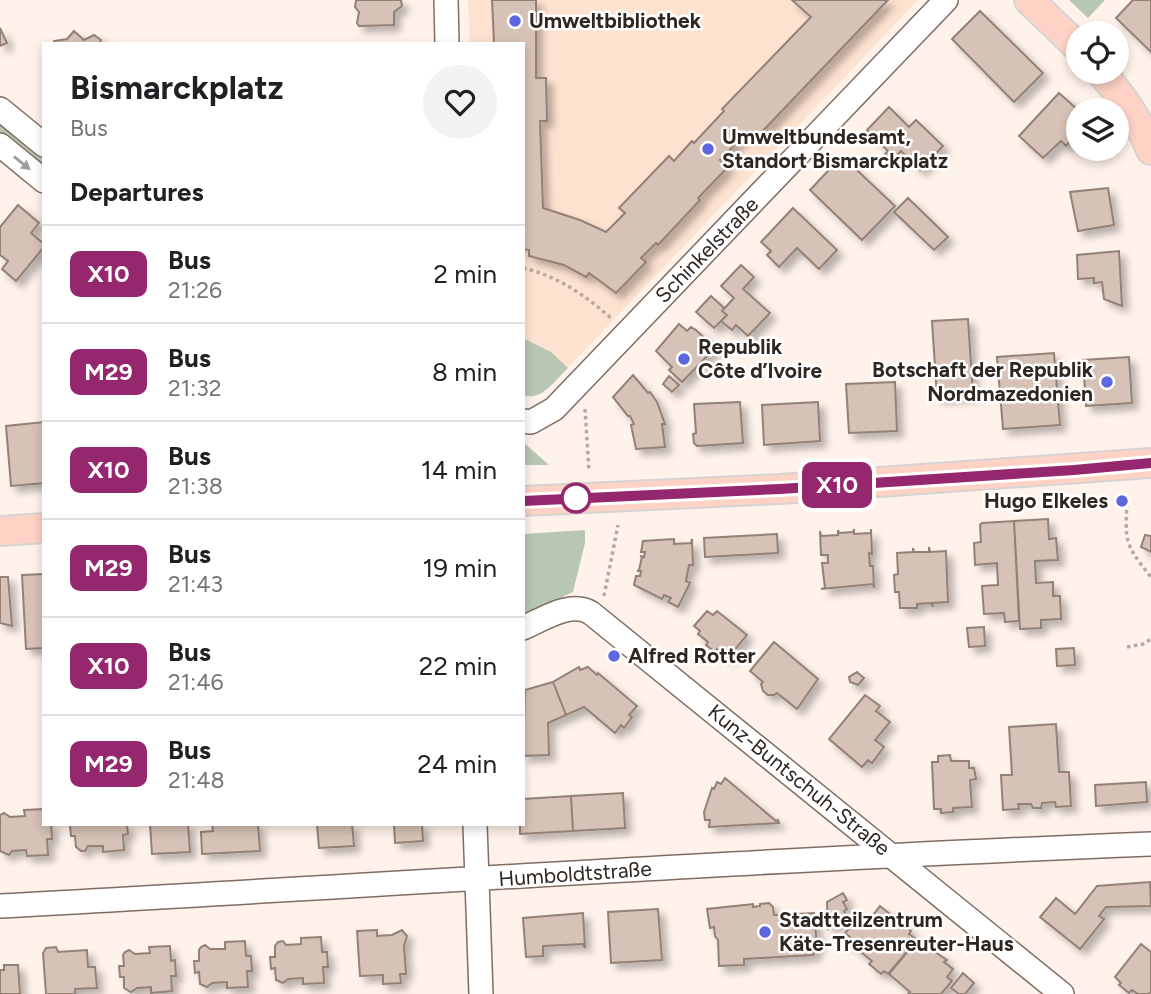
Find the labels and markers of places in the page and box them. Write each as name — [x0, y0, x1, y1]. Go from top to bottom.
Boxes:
place label: Umweltbibliothek — [529, 8, 702, 33]
marker: Umweltbibliothek — [507, 13, 523, 29]
place label: Umweltbundesamt, Standort Bismarckplatz — [722, 124, 948, 173]
marker: Umweltbundesamt, Standort Bismarckplatz — [700, 141, 716, 157]
place label: Republik Côte d’Ivoire — [698, 334, 822, 383]
marker: Republik Côte d’Ivoire — [676, 351, 692, 367]
place label: Botschaft der Republik Nordmazedonien — [872, 357, 1094, 406]
marker: Botschaft der Republik Nordmazedonien — [1099, 374, 1115, 390]
unlabelled marker — [561, 483, 591, 513]
place label: Hugo Elkeles — [984, 488, 1108, 513]
marker: Hugo Elkeles — [1114, 493, 1130, 509]
place label: Alfred Rotter — [628, 643, 756, 668]
marker: Alfred Rotter — [606, 648, 622, 664]
place label: Stadtteilzentrum Käte-Tresenreuter-Haus — [779, 907, 1014, 956]
marker: Stadtteilzentrum Käte-Tresenreuter-Haus — [757, 924, 773, 940]

